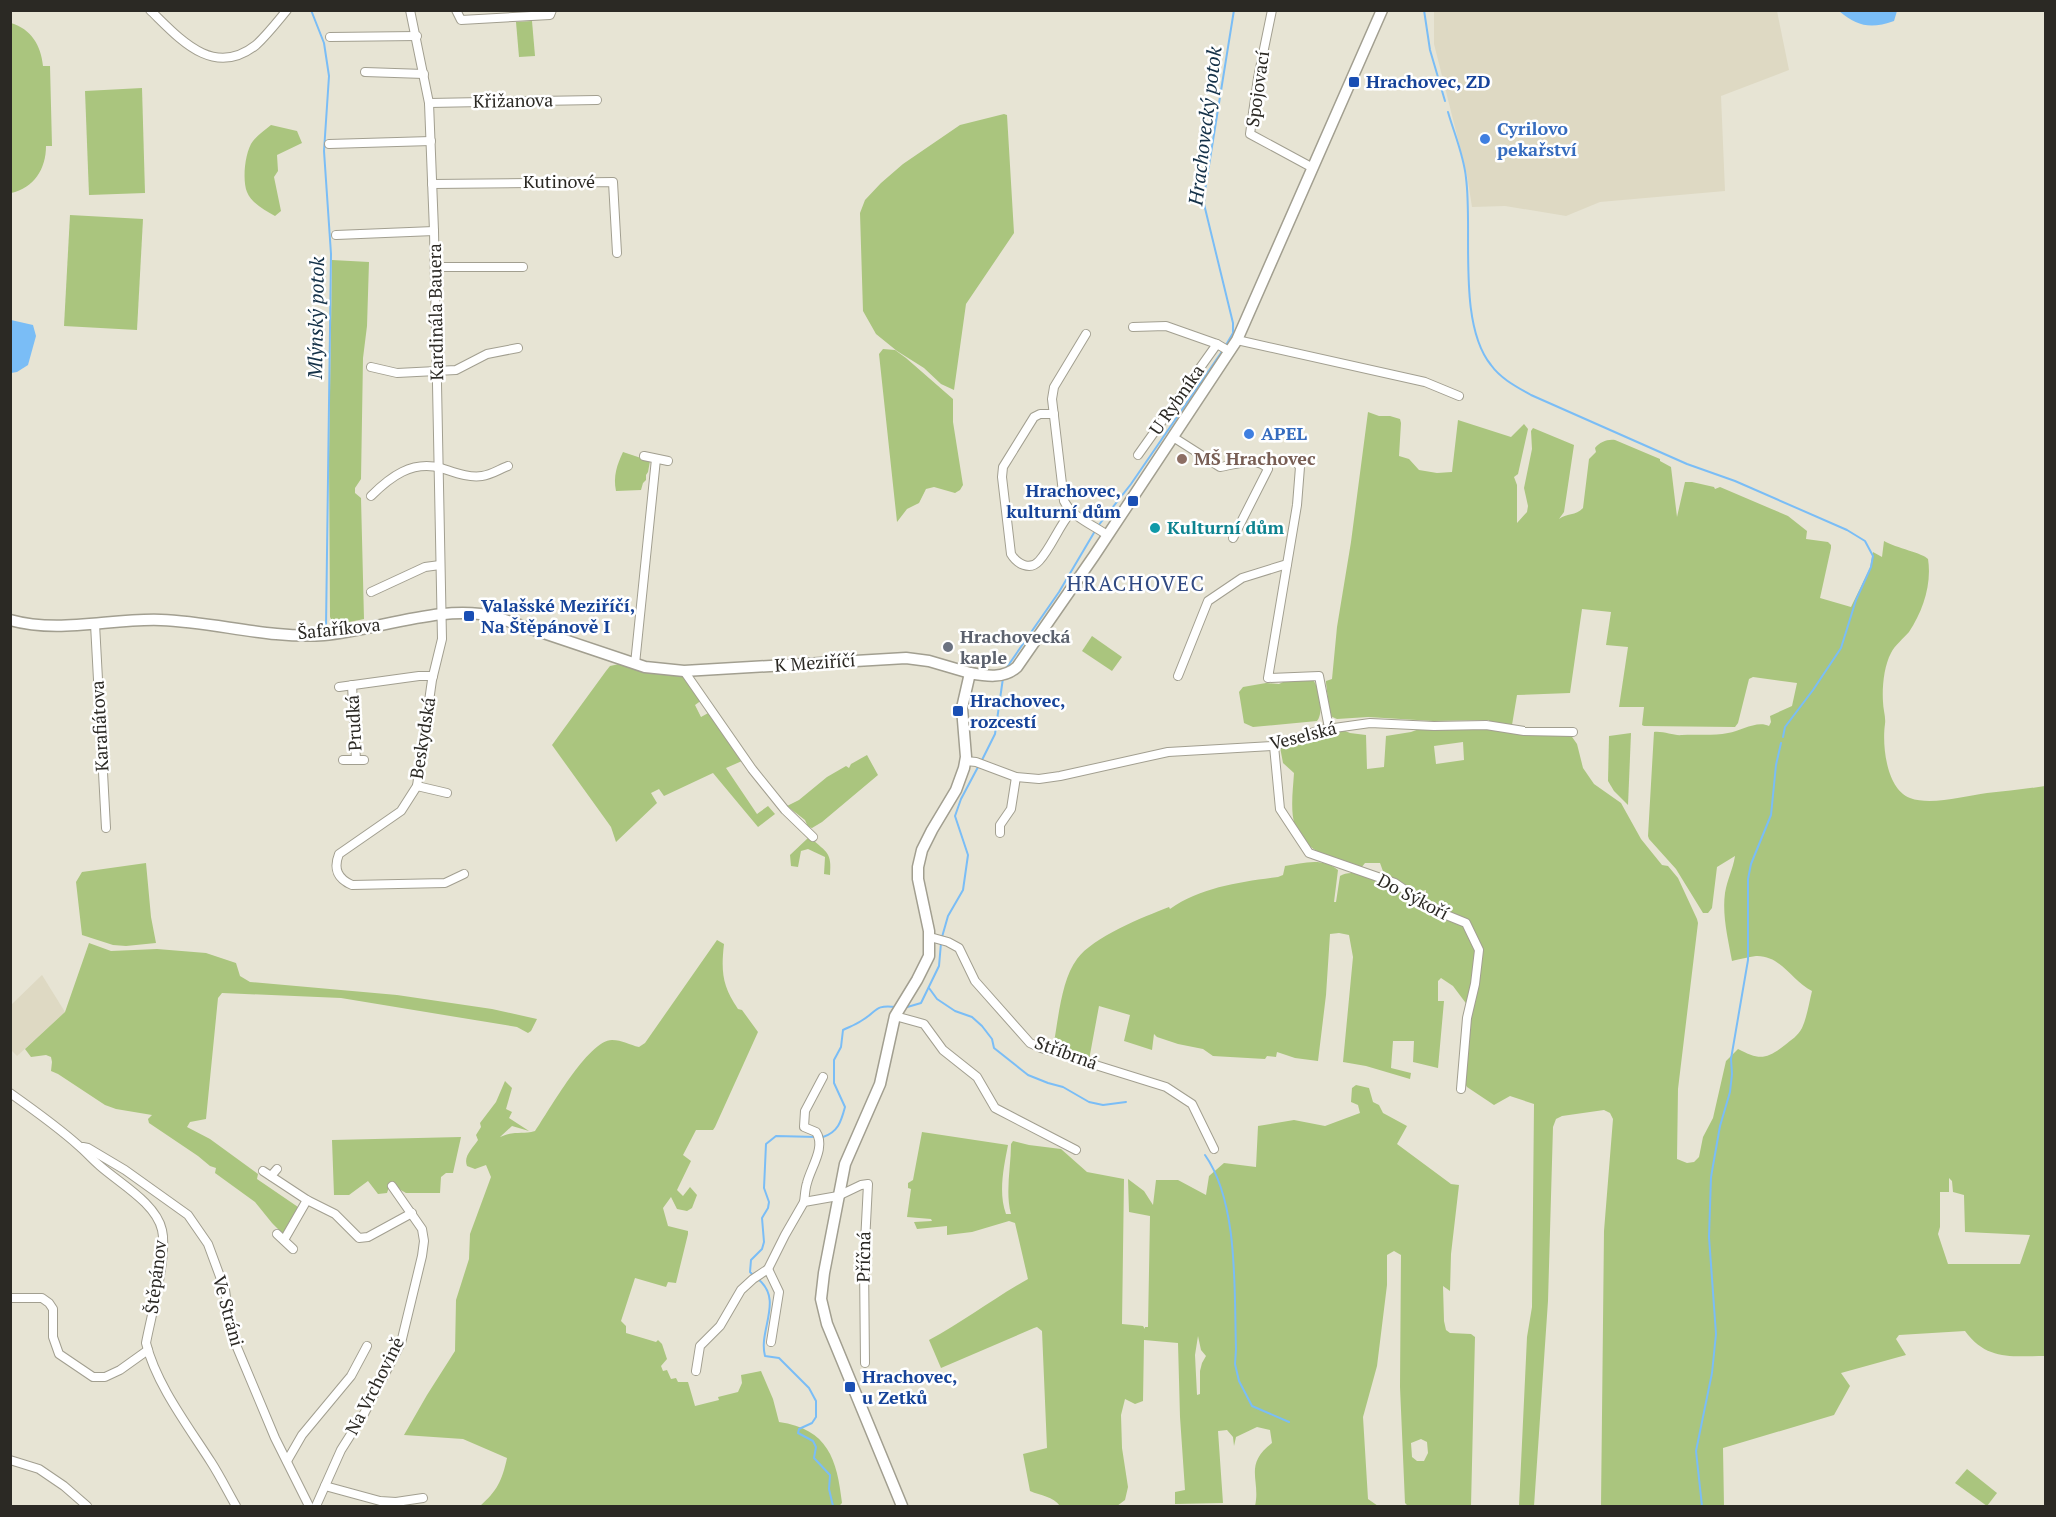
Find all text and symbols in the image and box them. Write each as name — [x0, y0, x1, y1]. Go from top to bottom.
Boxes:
water label: Hrachovecký potok — [1181, 45, 1228, 208]
street label: Spojovací — [1240, 49, 1274, 128]
place label: Hrachovec, ZD — [1366, 69, 1491, 93]
marker: Hrachovec, ZD — [1347, 75, 1361, 89]
street label: Křižanova — [473, 87, 553, 113]
place label: Cyrilovo pekařství — [1497, 116, 1577, 161]
marker: Cyrilovo pekařství — [1478, 132, 1492, 146]
street label: Kutinové — [523, 169, 595, 193]
street label: Kardinála Bauera — [422, 243, 448, 381]
water label: Mlýnský potok — [301, 256, 330, 380]
street label: U Rybníka — [1143, 360, 1209, 439]
place label: APEL — [1261, 421, 1308, 445]
marker: APEL — [1242, 427, 1256, 441]
place label: MŠ Hrachovec — [1194, 446, 1316, 470]
marker: MŠ Hrachovec — [1175, 452, 1189, 466]
place label: Hrachovec, kulturní dům — [1006, 478, 1121, 523]
marker: Hrachovec, kulturní dům — [1126, 494, 1140, 508]
place label: Kulturní dům — [1167, 515, 1284, 539]
marker: Kulturní dům — [1148, 521, 1162, 535]
district label: HRACHOVEC — [1067, 569, 1205, 597]
place label: Valašské Meziříčí, Na Štěpánově I — [481, 593, 635, 638]
marker: Valašské Meziříčí, Na Štěpánově I — [462, 609, 476, 623]
street label: Šafaříkova — [296, 612, 382, 644]
place label: Hrachovecká kaple — [960, 624, 1071, 669]
marker: Hrachovecká kaple — [941, 640, 955, 654]
street label: K Meziříčí — [774, 647, 857, 677]
street label: Karafiátova — [85, 680, 113, 772]
place label: Hrachovec, rozcestí — [970, 688, 1066, 733]
street label: Prudká — [340, 694, 366, 752]
street label: Beskydská — [404, 695, 440, 780]
marker: Hrachovec, rozcestí — [951, 704, 965, 718]
street label: Veselská — [1267, 715, 1339, 755]
street label: Do Sýkoří — [1374, 867, 1454, 925]
street label: Stříbrná — [1032, 1030, 1101, 1074]
street label: Příčná — [851, 1231, 875, 1283]
street label: Štěpánov — [139, 1238, 172, 1315]
street label: Ve Stráni — [208, 1273, 250, 1349]
street label: Na Vrchovině — [339, 1333, 409, 1439]
place label: Hrachovec, u Zetků — [862, 1364, 958, 1409]
marker: Hrachovec, u Zetků — [843, 1380, 857, 1394]

